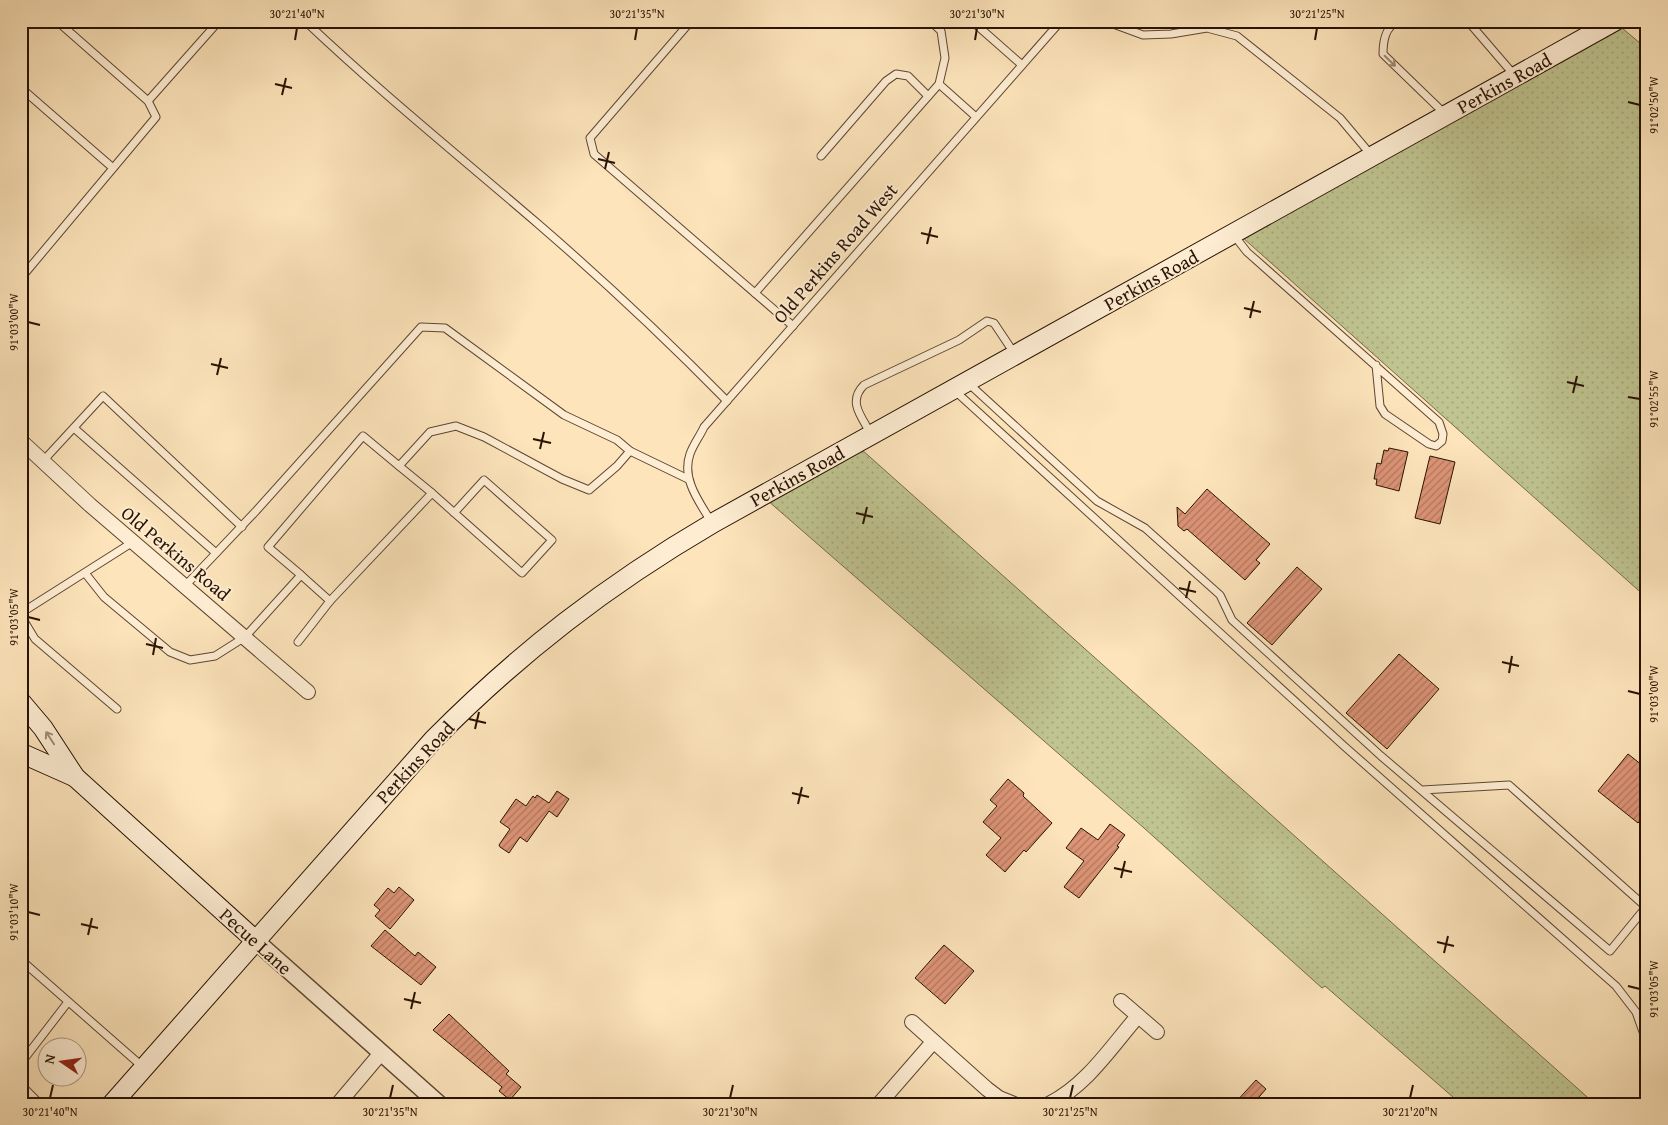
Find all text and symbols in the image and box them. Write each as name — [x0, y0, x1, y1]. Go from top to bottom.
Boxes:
text: 30°21'40"N — [269, 5, 325, 22]
text: 30°21'35"N — [609, 5, 665, 22]
text: 30°21'30"N — [949, 5, 1005, 22]
text: 30°21'25"N — [1289, 5, 1345, 22]
street label: Perkins Road — [1452, 45, 1557, 120]
one-way arrow — [1384, 55, 1397, 67]
text: 91°02'50"W — [1645, 75, 1662, 134]
street label: Old Perkins Road West — [766, 176, 904, 329]
street label: Perkins Road — [1099, 242, 1204, 317]
text: 91°03'00"W — [5, 292, 22, 351]
text: 91°02'55"W — [1645, 369, 1662, 428]
street label: Perkins Road — [745, 438, 850, 513]
street label: Old Perkins Road — [115, 499, 237, 608]
text: 91°03'05"W — [5, 587, 22, 646]
text: 91°03'00"W — [1645, 664, 1662, 723]
street label: Perkins Road — [369, 714, 461, 810]
one-way arrow — [45, 731, 55, 745]
text: 91°03'10"W — [5, 882, 22, 941]
street label: Pecue Lane — [214, 901, 298, 981]
text: 91°03'05"W — [1645, 959, 1662, 1018]
north arrow — [38, 1038, 88, 1088]
text: N — [39, 1052, 60, 1066]
text: 30°21'40"N — [22, 1103, 78, 1120]
text: 30°21'35"N — [362, 1103, 418, 1120]
text: 30°21'30"N — [702, 1103, 758, 1120]
text: 30°21'25"N — [1042, 1103, 1098, 1120]
text: 30°21'20"N — [1382, 1103, 1438, 1120]

